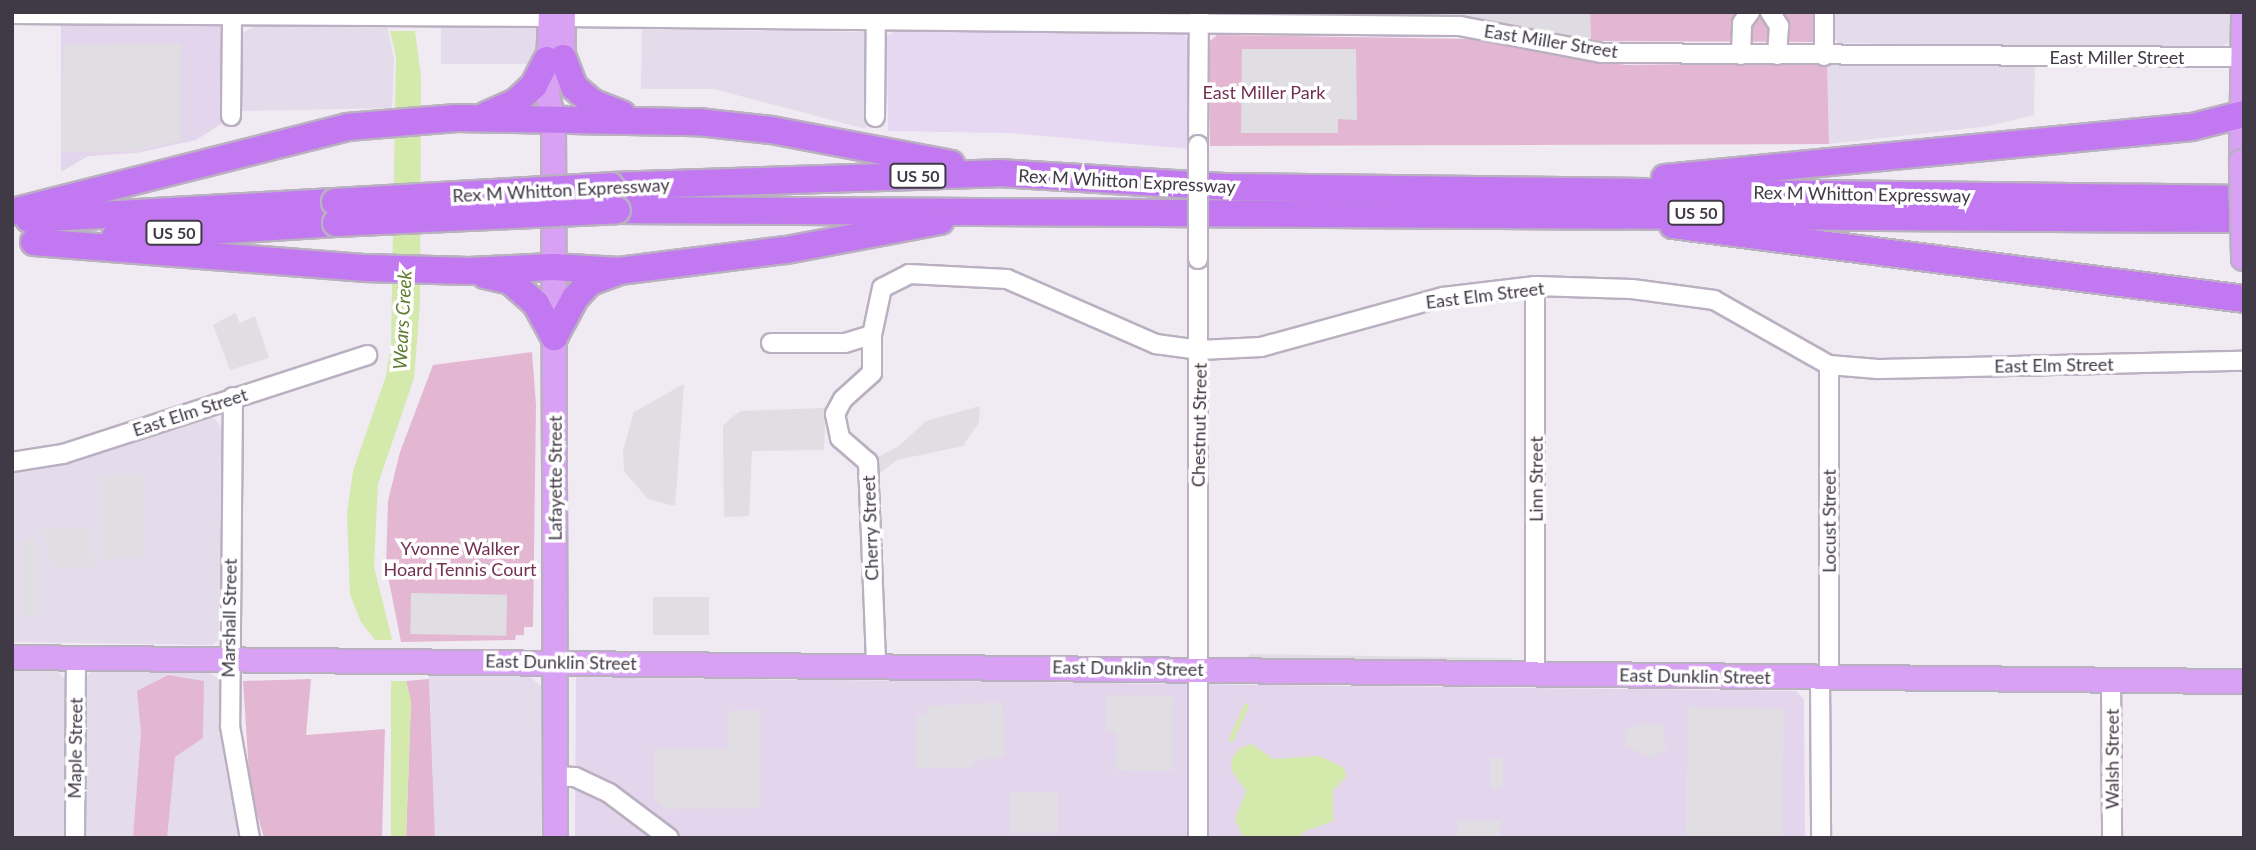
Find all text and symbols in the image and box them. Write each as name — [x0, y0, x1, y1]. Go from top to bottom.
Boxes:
street label: East Miller Street — [1482, 20, 1620, 62]
street label: East Miller Street — [2049, 46, 2185, 68]
park label: East Miller Park — [1202, 81, 1326, 103]
road number: US 50 — [888, 164, 948, 188]
street label: Rex M Whitton Expressway — [1018, 165, 1236, 197]
street label: Rex M Whitton Expressway — [452, 174, 670, 206]
street label: Rex M Whitton Expressway — [1753, 181, 1971, 207]
road number: US 50 — [1666, 200, 1726, 226]
road number: US 50 — [144, 220, 204, 246]
water label: Wears Creek — [388, 270, 416, 370]
street label: East Elm Street — [1424, 277, 1546, 313]
street label: East Elm Street — [1994, 353, 2114, 377]
street label: Chestnut Street — [1187, 363, 1211, 487]
street label: East Elm Street — [130, 383, 250, 441]
street label: Lafayette Street — [544, 415, 566, 541]
street label: Linn Street — [1525, 436, 1547, 522]
street label: Locust Street — [1818, 469, 1840, 573]
street label: Cherry Street — [857, 475, 883, 581]
park label: Yvonne Walker Hoard Tennis Court — [383, 538, 537, 580]
street label: Marshall Street — [217, 558, 241, 678]
street label: East Dunklin Street — [485, 650, 637, 674]
street label: East Dunklin Street — [1052, 656, 1204, 680]
street label: East Dunklin Street — [1619, 664, 1771, 688]
street label: Maple Street — [63, 697, 87, 799]
street label: Walsh Street — [2101, 709, 2123, 809]

